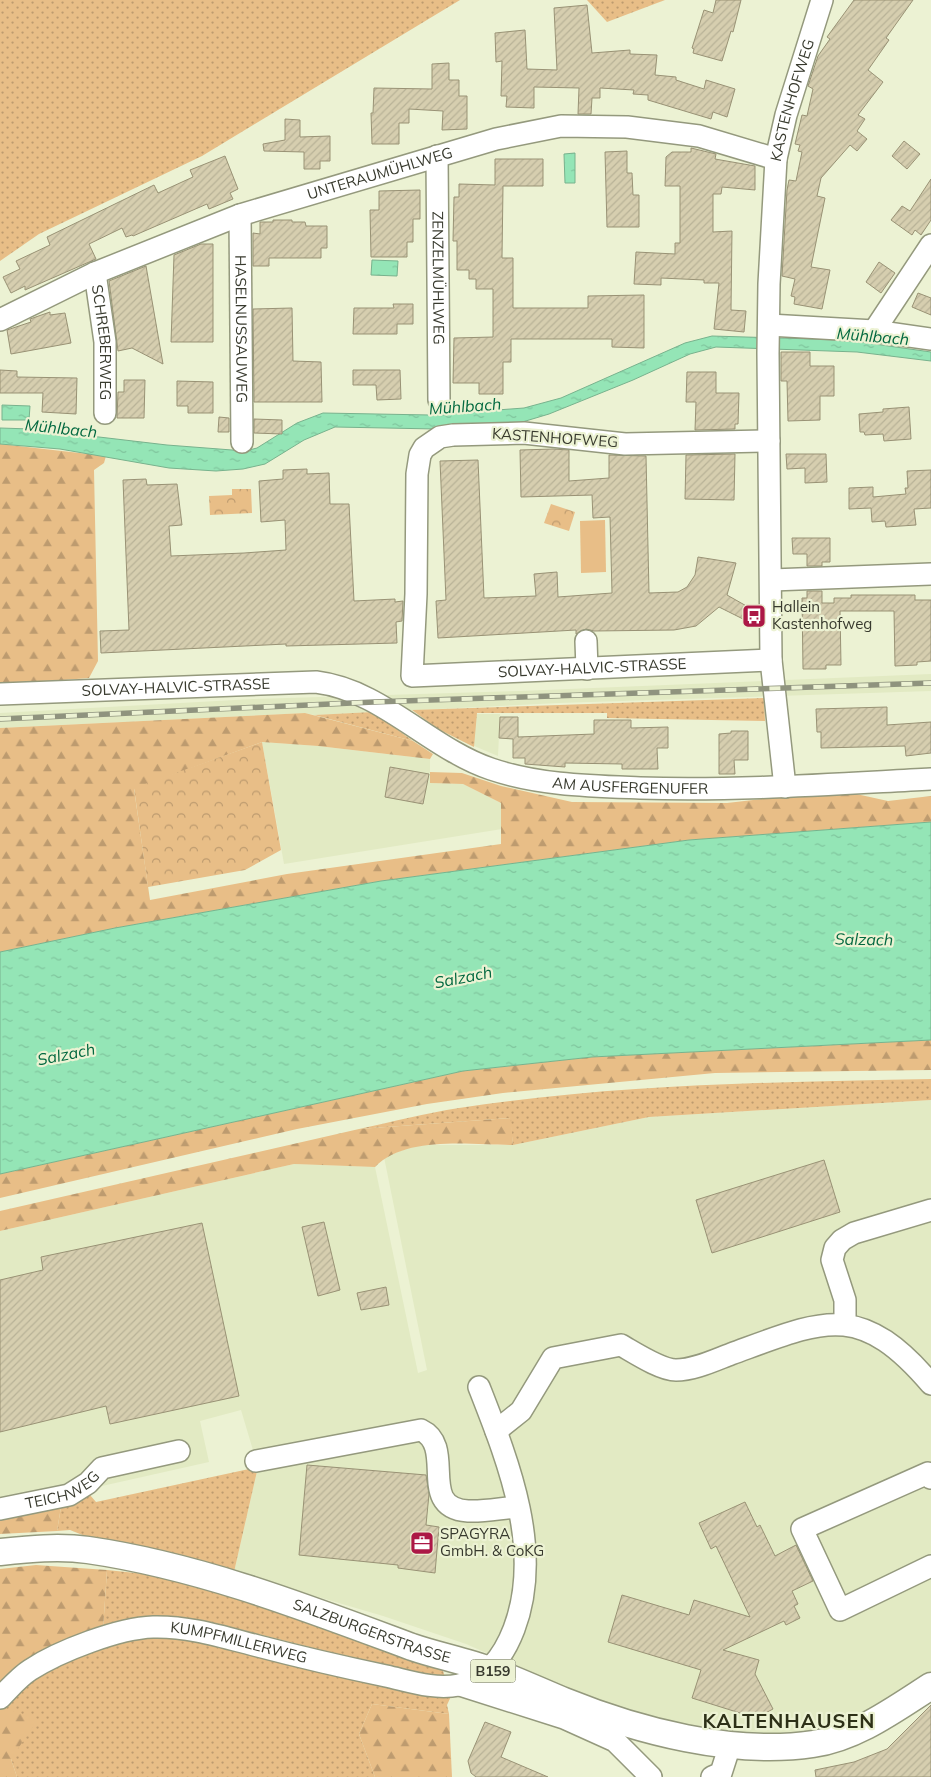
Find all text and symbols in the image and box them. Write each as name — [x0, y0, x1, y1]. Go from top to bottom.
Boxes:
street label: KASTENHOFWEG — [766, 37, 818, 163]
street label: UNTERAUMÜHLWEG — [305, 142, 455, 204]
street label: ZENZELMÜHLWEG — [428, 211, 449, 345]
street label: HASELNUSSAUWEG — [231, 255, 252, 403]
street label: SCHREBERWEG — [88, 283, 115, 400]
water label: Mühlbach — [836, 323, 910, 349]
water label: Mühlbach — [428, 393, 502, 419]
water label: Mühlbach — [24, 414, 98, 442]
street label: KASTENHOFWEG — [491, 424, 619, 451]
place label: Hallein Kastenhofweg — [772, 597, 872, 633]
bus stop icon: Hallein Kastenhofweg — [741, 603, 767, 629]
street label: SOLVAY-HALVIC-STRASSE — [497, 654, 687, 681]
street label: SOLVAY-HALVIC-STRASSE — [81, 674, 271, 700]
street label: AM AUSFERGENUFER — [551, 772, 708, 798]
water label: Salzach — [835, 928, 893, 950]
water label: Salzach — [432, 962, 494, 992]
water label: Salzach — [35, 1039, 97, 1069]
street label: TEICHWEG — [23, 1467, 104, 1513]
place label: SPAGYRA GmbH. & CoKG — [440, 1524, 544, 1560]
office icon: SPAGYRA GmbH. & CoKG — [409, 1530, 435, 1556]
street label: SALZBURGERSTRASSE — [291, 1594, 453, 1667]
street label: KUMPFMILLERWEG — [170, 1617, 309, 1667]
road number: B159 — [470, 1660, 516, 1682]
district label: KALTENHAUSEN — [703, 1708, 875, 1733]

